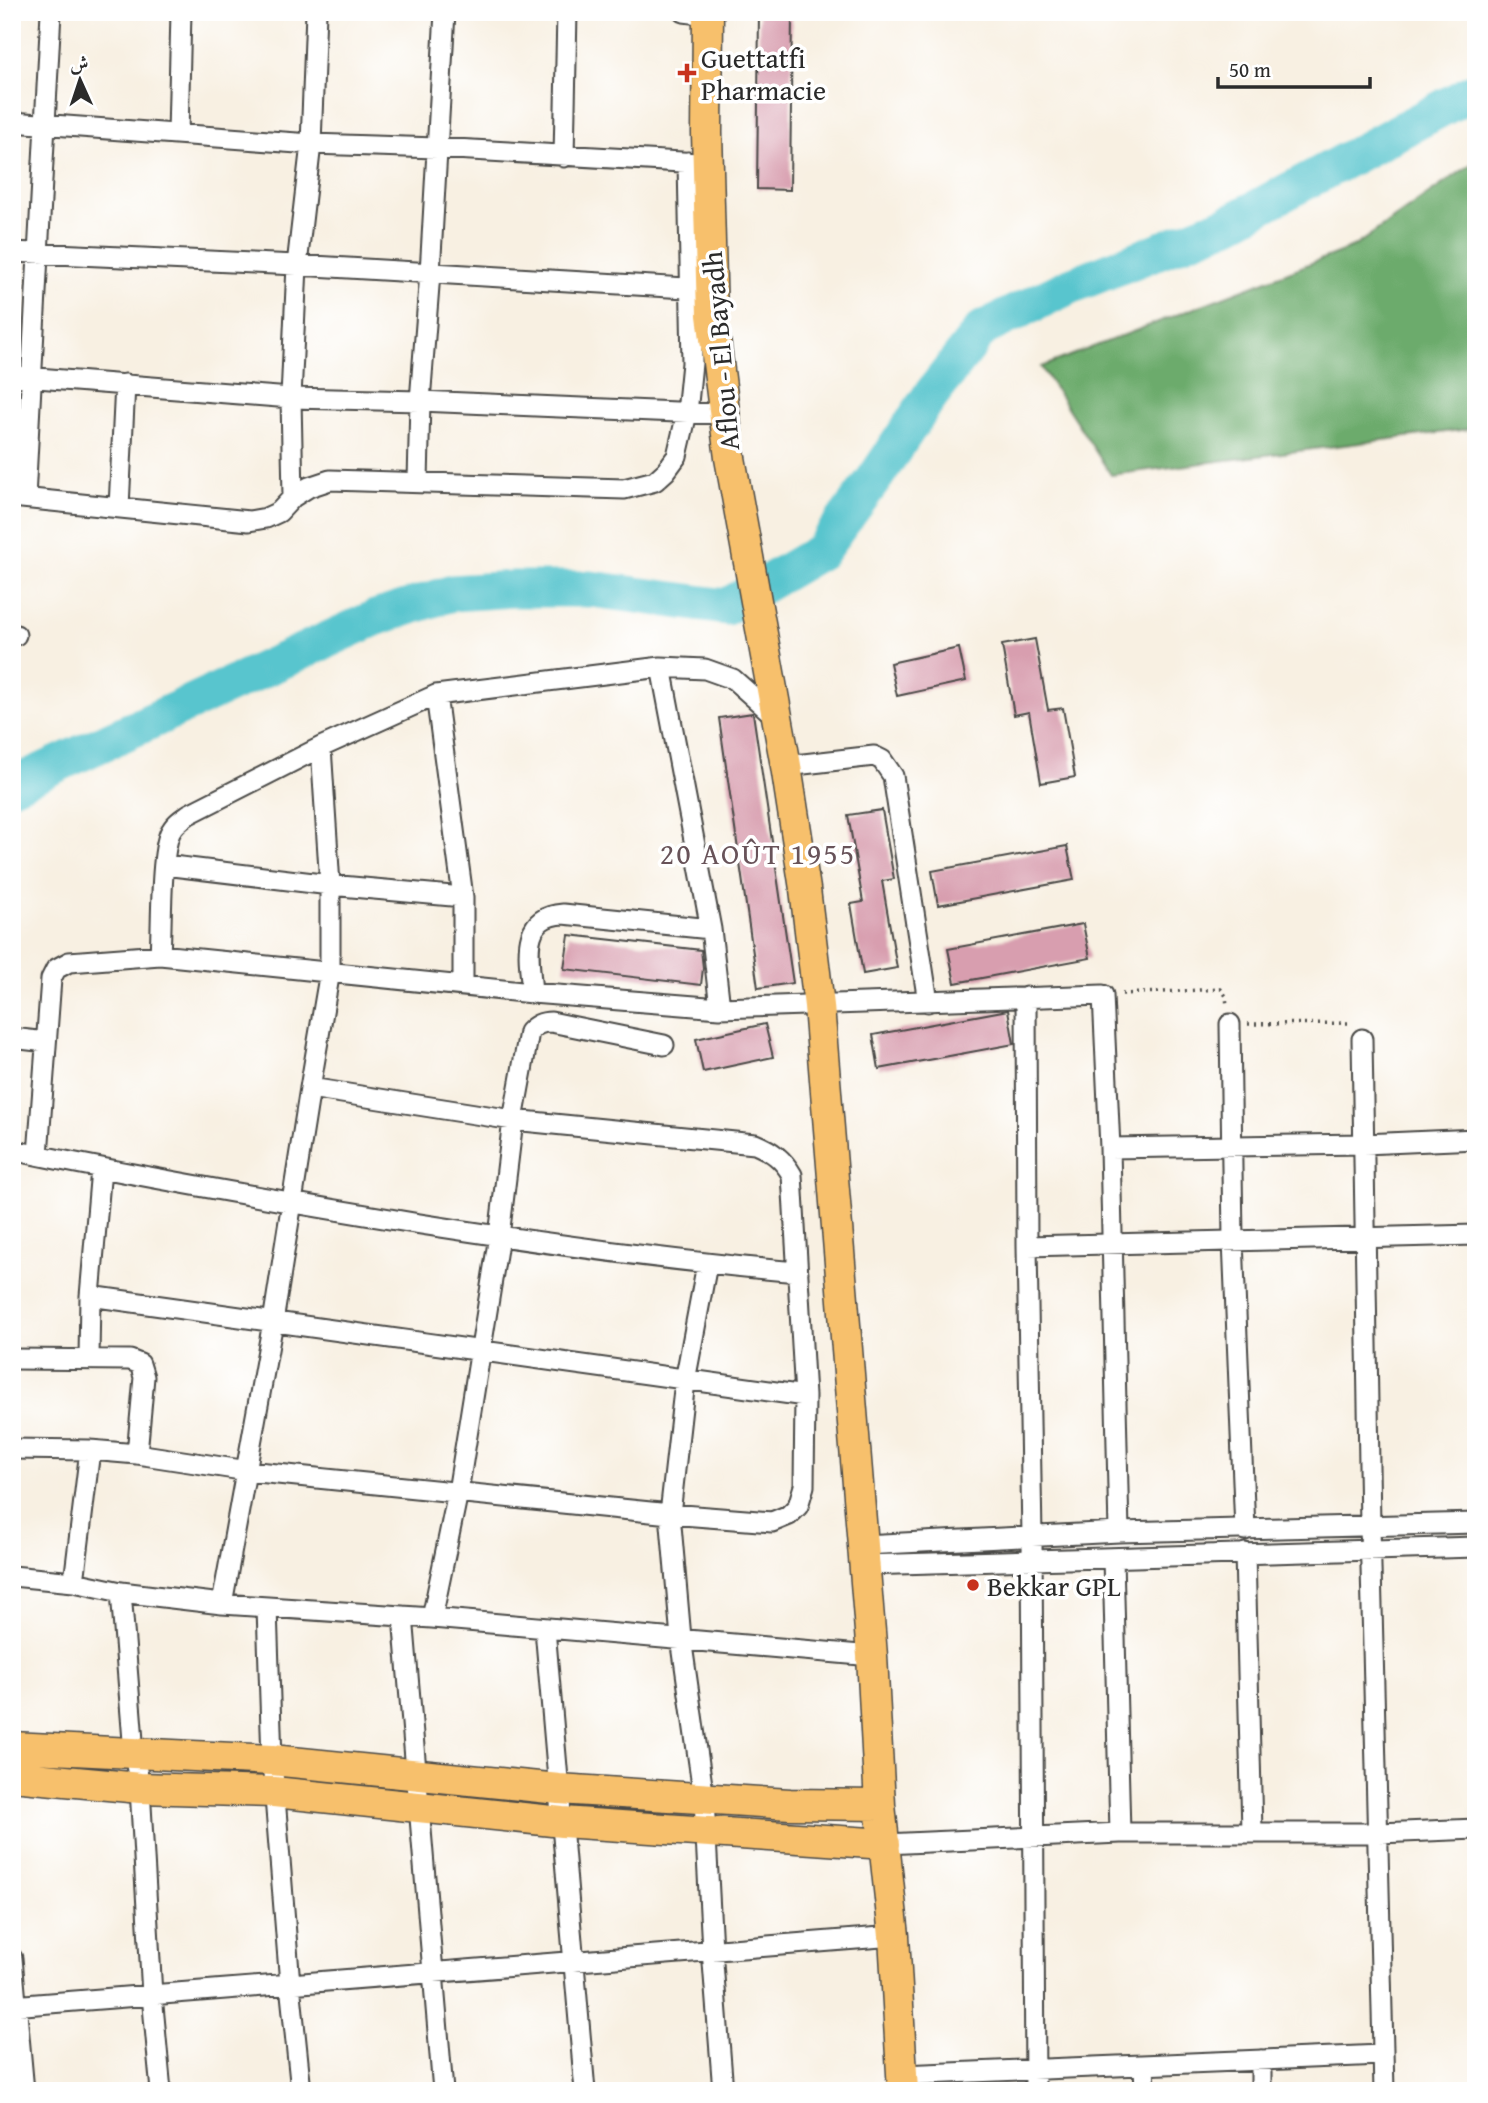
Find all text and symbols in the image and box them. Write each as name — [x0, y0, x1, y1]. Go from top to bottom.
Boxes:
place label: Guettatfi Pharmacie — [701, 37, 826, 110]
north arrow — [46, 46, 116, 116]
scale bar — [1218, 46, 1371, 90]
text: ش — [69, 49, 89, 77]
text: 50 m — [1229, 54, 1271, 85]
marker: Guettatfi Pharmacie — [679, 65, 695, 81]
street label: Aflou - El Bayadh — [691, 249, 749, 452]
district label: 20 AOÛT 1955 — [660, 831, 856, 875]
place label: Bekkar GPL — [987, 1565, 1121, 1606]
marker: Bekkar GPL — [965, 1577, 981, 1593]

